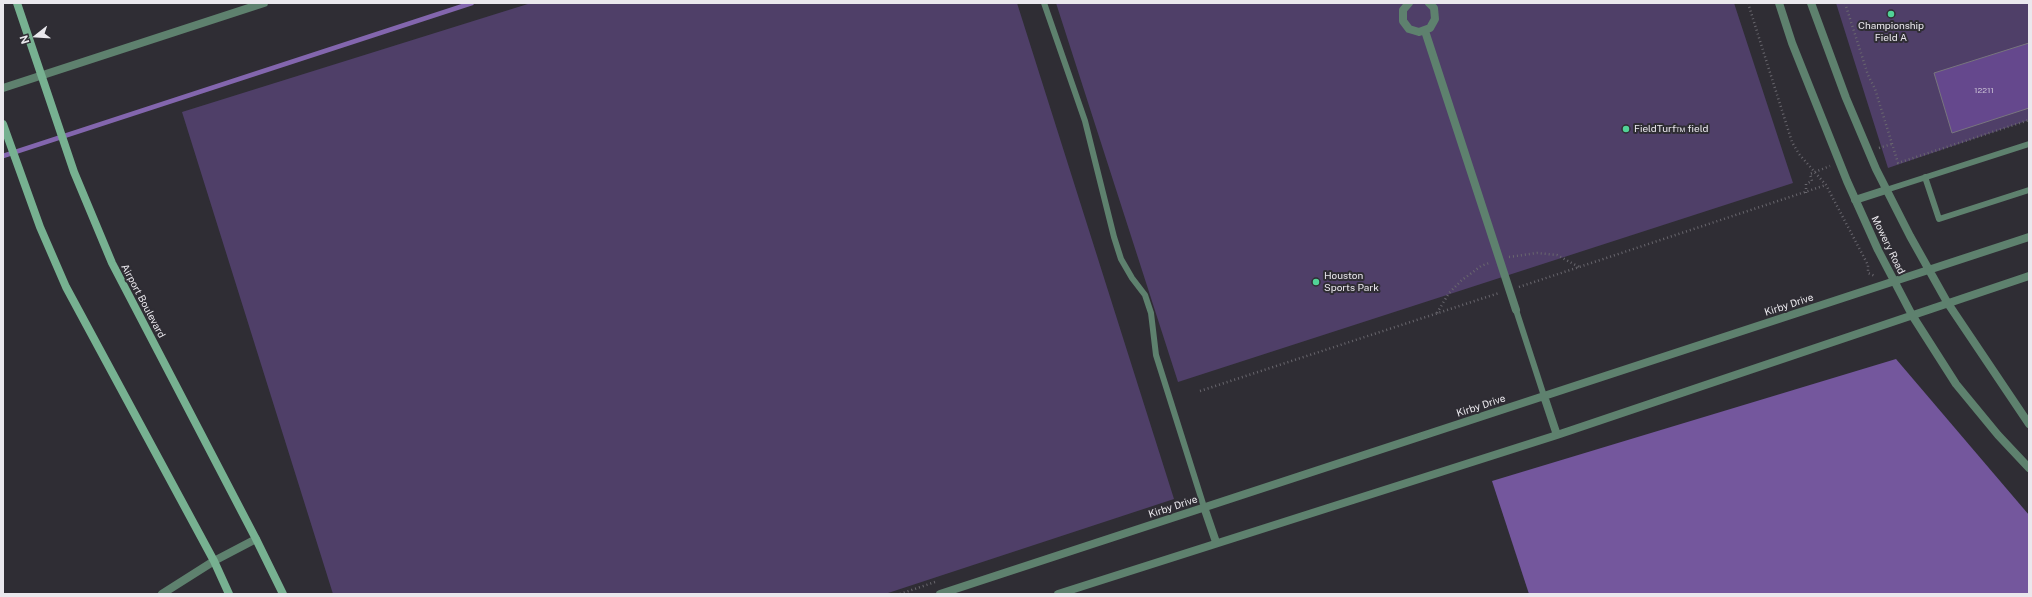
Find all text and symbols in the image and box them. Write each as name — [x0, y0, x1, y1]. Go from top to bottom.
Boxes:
marker: Championship Field A — [1886, 9, 1896, 19]
north arrow — [16, 16, 56, 56]
place label: Championship Field A — [1858, 20, 1924, 44]
text: N — [18, 34, 32, 45]
house number: 12211 — [1974, 86, 1994, 96]
place label: FieldTurf™ field — [1634, 123, 1708, 135]
marker: FieldTurf™ field — [1621, 124, 1631, 134]
street label: Mowery Road — [1869, 214, 1907, 276]
street label: Airport Boulevard — [118, 262, 168, 340]
place label: Houston Sports Park — [1324, 270, 1379, 294]
marker: Houston Sports Park — [1311, 277, 1321, 287]
street label: Kirby Drive — [1763, 291, 1815, 319]
street label: Kirby Drive — [1455, 392, 1507, 420]
street label: Kirby Drive — [1147, 493, 1199, 521]

